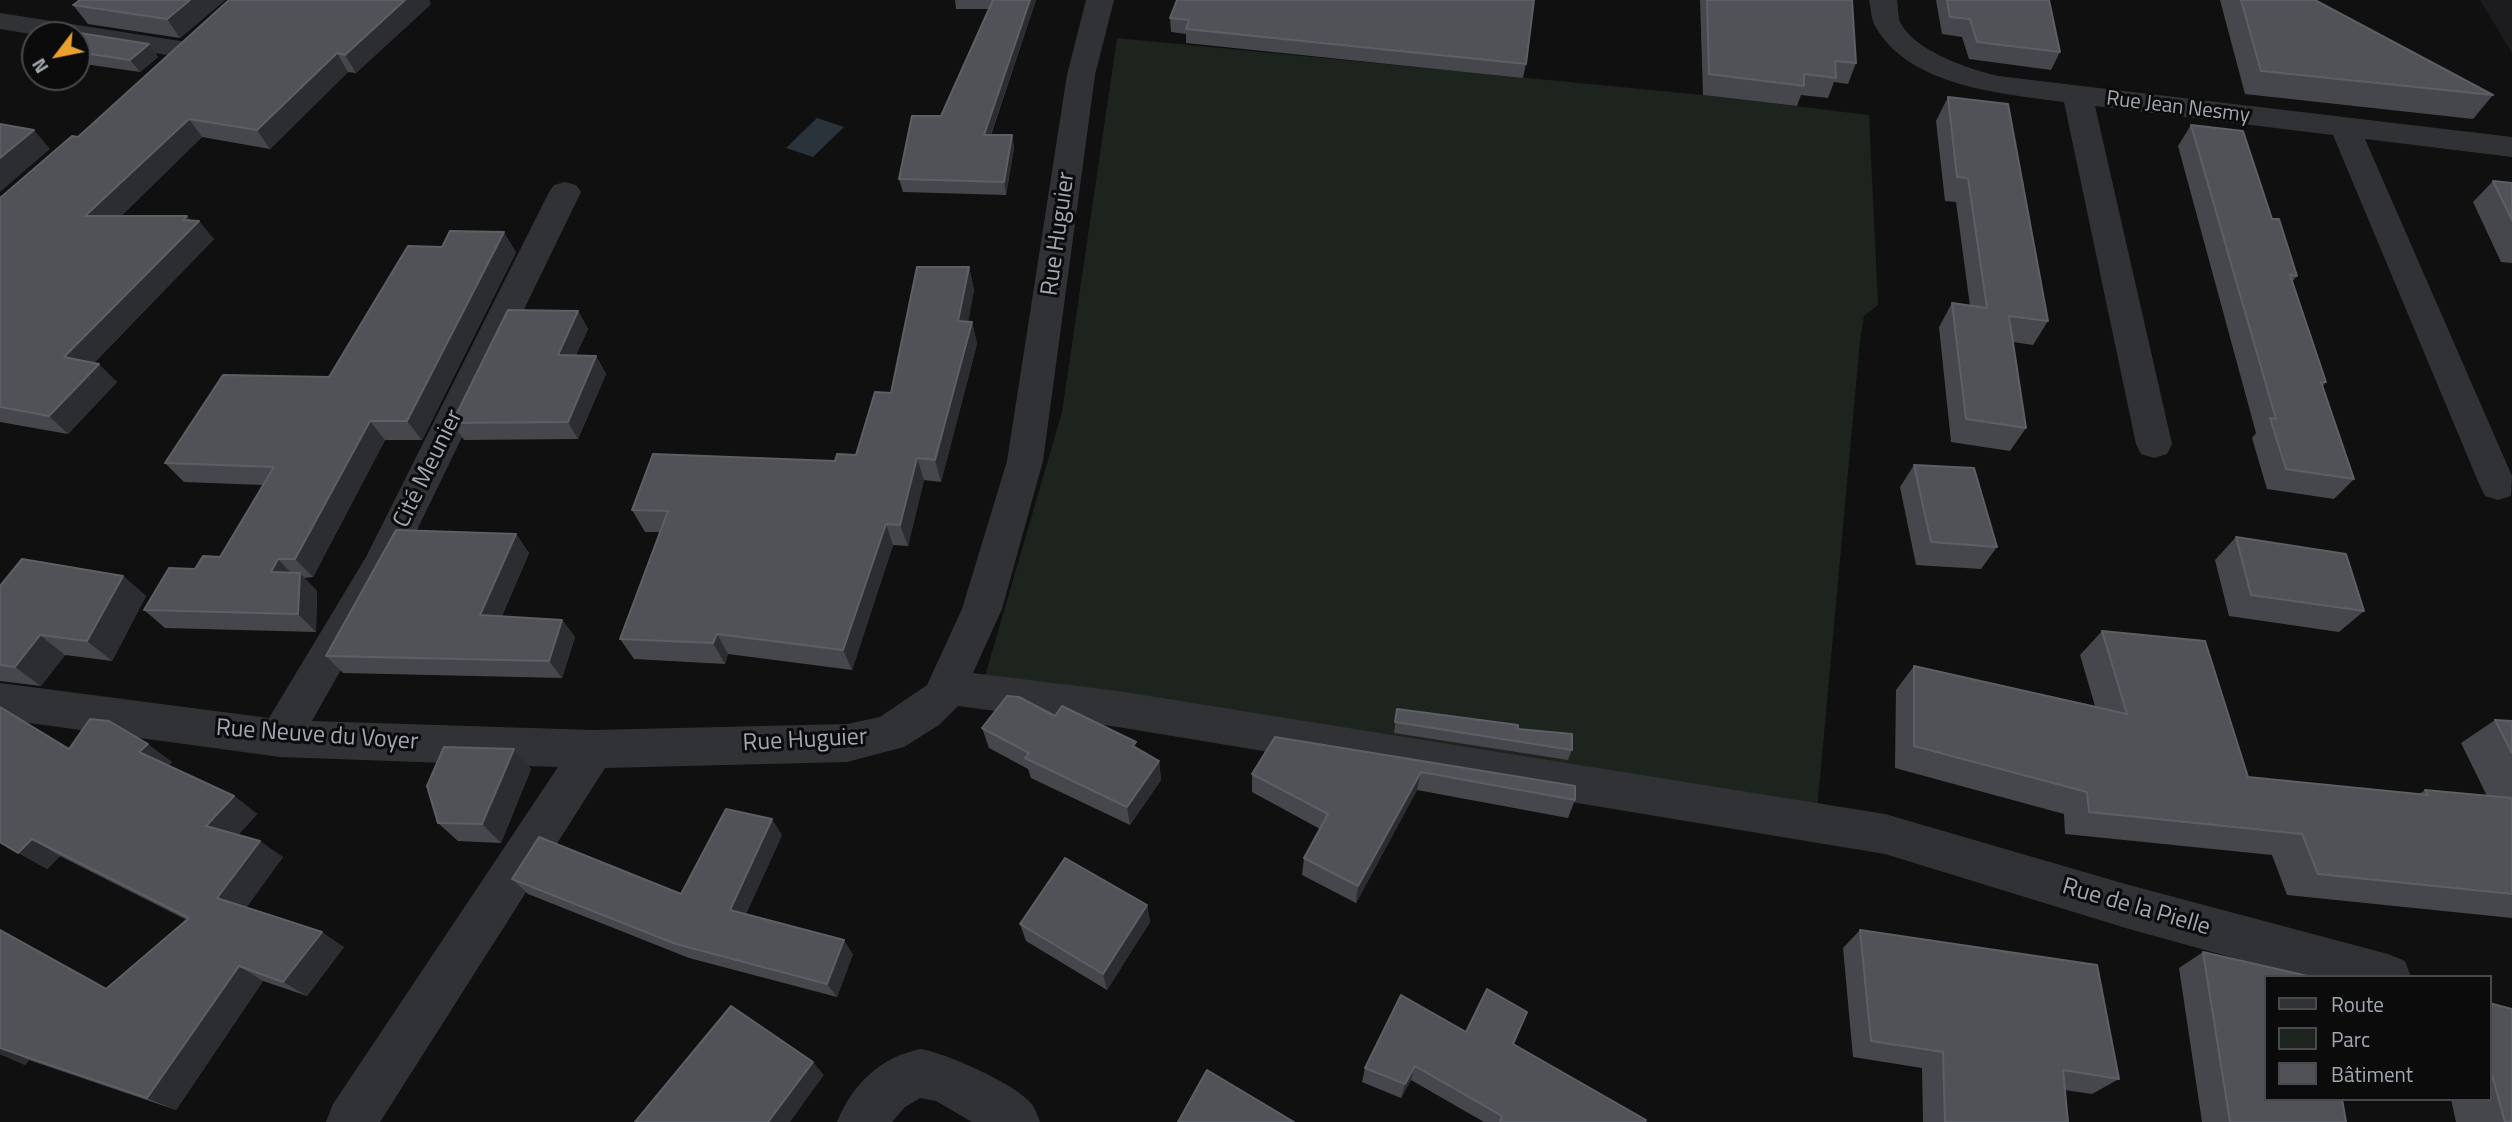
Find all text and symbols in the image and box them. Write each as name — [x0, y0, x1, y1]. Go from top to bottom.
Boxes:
north arrow — [21, 21, 91, 91]
text: N — [24, 53, 55, 80]
street label: Rue Jean Nesmy — [2105, 87, 2251, 129]
street label: Rue Huguier — [1036, 170, 1082, 298]
street label: Cité Meunier — [388, 405, 470, 533]
street label: Rue Neuve du Voyer — [215, 715, 419, 757]
street label: Rue Huguier — [742, 723, 868, 759]
street label: Rue de la Pielle — [2059, 873, 2213, 943]
legend — [2264, 975, 2491, 1101]
text: Route — [2331, 988, 2384, 1020]
text: Parc — [2331, 1023, 2370, 1055]
text: Bâtiment — [2331, 1058, 2413, 1090]

